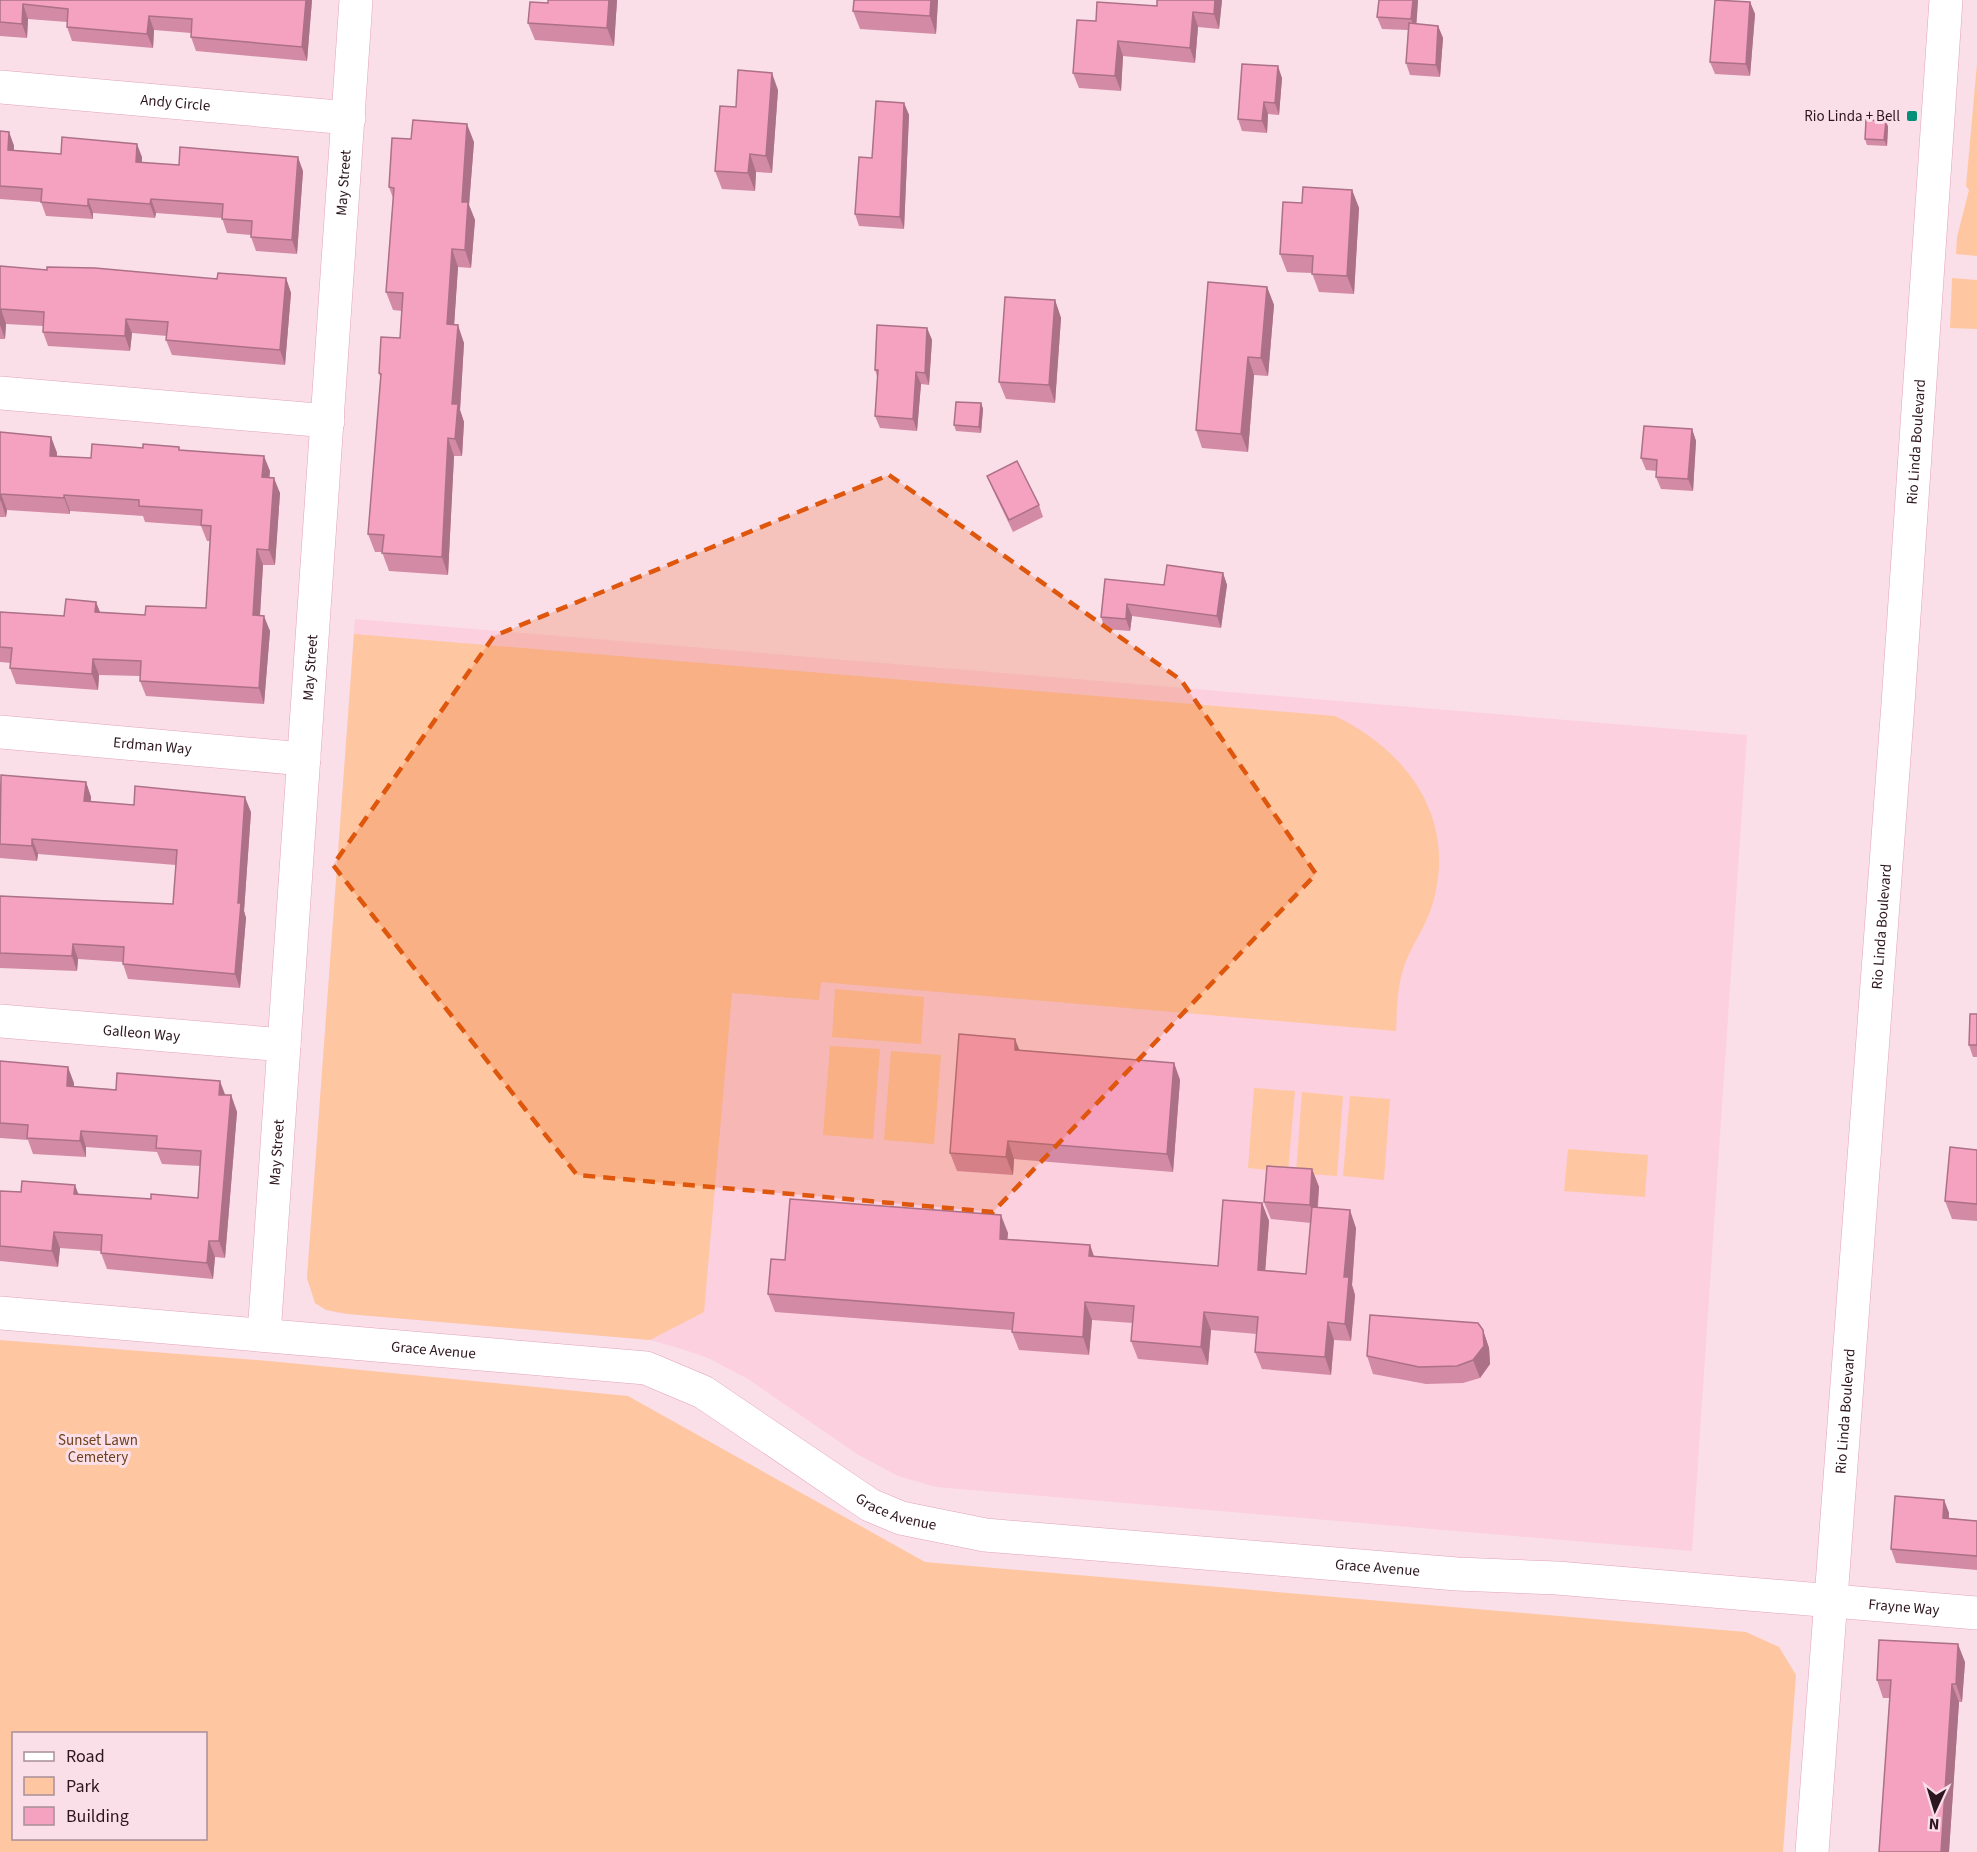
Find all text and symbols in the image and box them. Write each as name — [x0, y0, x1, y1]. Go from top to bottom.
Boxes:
street label: Andy Circle — [139, 90, 211, 117]
place label: Rio Linda + Bell — [1804, 106, 1900, 127]
marker: Rio Linda + Bell — [1905, 109, 1919, 123]
street label: May Street — [331, 149, 357, 216]
street label: Rio Linda Boulevard — [1902, 378, 1931, 505]
street label: May Street — [298, 634, 323, 701]
street label: Erdman Way — [112, 732, 192, 760]
street label: Rio Linda Boulevard — [1867, 863, 1897, 990]
street label: Galleon Way — [102, 1020, 181, 1047]
street label: May Street — [264, 1119, 290, 1186]
street label: Grace Avenue — [390, 1336, 477, 1364]
street label: Rio Linda Boulevard — [1830, 1348, 1861, 1475]
park label: Sunset Lawn Cemetery — [58, 1430, 138, 1468]
street label: Grace Avenue — [851, 1488, 938, 1536]
street label: Grace Avenue — [1334, 1554, 1421, 1582]
street label: Frayne Way — [1867, 1594, 1940, 1621]
legend — [12, 1732, 207, 1840]
text: Road — [66, 1744, 105, 1769]
text: Park — [66, 1774, 100, 1799]
north arrow — [1905, 1780, 1965, 1840]
text: Building — [66, 1804, 129, 1829]
text: N — [1928, 1813, 1940, 1835]

